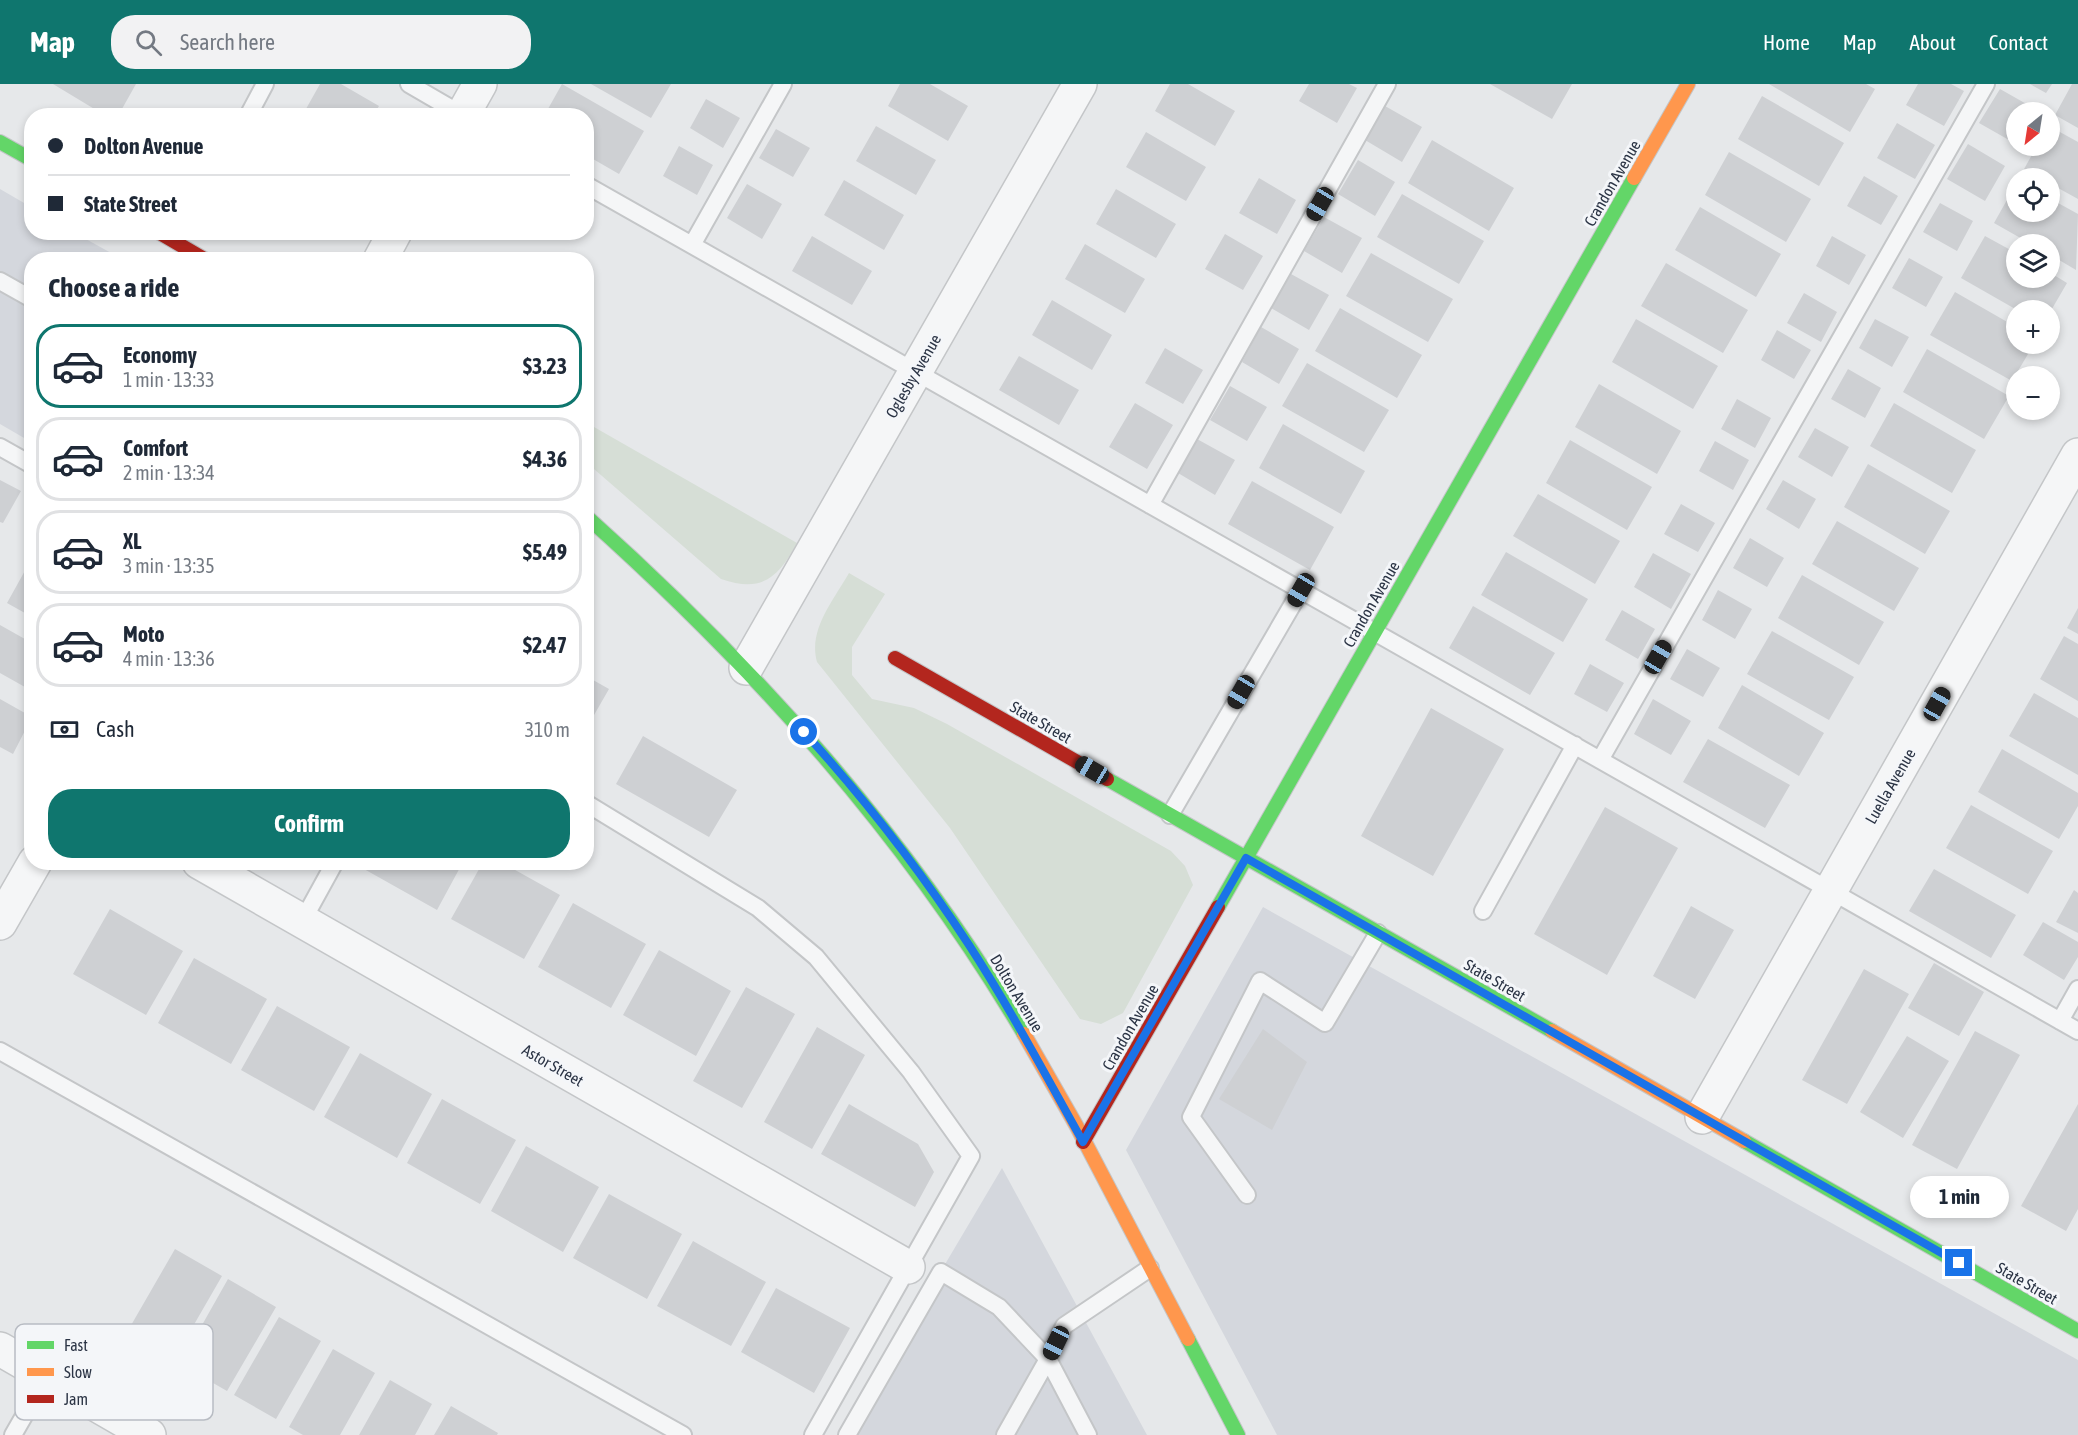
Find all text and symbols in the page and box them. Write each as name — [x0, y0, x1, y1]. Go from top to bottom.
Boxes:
search box — [111, 15, 531, 69]
text: Map — [30, 26, 75, 58]
icon: search — [132, 26, 165, 59]
text: Search here — [180, 29, 275, 55]
text: Home — [1763, 30, 1810, 54]
text: Map — [1843, 30, 1877, 54]
text: About — [1910, 30, 1956, 54]
text: Contact — [1989, 30, 2048, 54]
north arrow — [2006, 102, 2060, 156]
map controls — [2006, 102, 2060, 420]
text: Dolton Avenue — [84, 133, 204, 159]
street label: Crandon Avenue — [1580, 137, 1644, 229]
button: locate — [2006, 168, 2060, 222]
car — [1303, 184, 1337, 224]
text: State Street — [84, 191, 177, 217]
button: layers — [2006, 234, 2060, 288]
text: Choose a ride — [48, 272, 180, 303]
button: + — [2006, 300, 2060, 354]
street label: Oglesby Avenue — [882, 331, 945, 422]
icon: car — [51, 339, 105, 393]
text: Economy — [123, 342, 197, 368]
text: $3.23 — [523, 353, 567, 379]
button: − — [2006, 366, 2060, 420]
text: 1 min · 13:33 — [123, 368, 215, 391]
icon: car — [51, 432, 105, 486]
text: Comfort — [123, 435, 188, 461]
text: $4.36 — [523, 446, 567, 472]
text: 2 min · 13:34 — [123, 461, 215, 484]
icon: car — [51, 525, 105, 579]
text: XL — [123, 528, 141, 554]
text: $5.49 — [523, 539, 567, 565]
text: 3 min · 13:35 — [123, 554, 215, 577]
street label: Crandon Avenue — [1339, 558, 1403, 650]
car — [1284, 570, 1318, 610]
icon: car — [51, 618, 105, 672]
text: Moto — [123, 621, 165, 647]
text: $2.47 — [523, 632, 567, 658]
car — [1641, 637, 1675, 677]
text: 4 min · 13:36 — [123, 647, 215, 670]
car — [1224, 672, 1258, 712]
car — [1920, 684, 1954, 724]
street label: State Street — [1007, 697, 1075, 747]
icon: cash — [48, 713, 81, 746]
text: Cash — [96, 716, 135, 742]
text: 310 m — [525, 718, 570, 741]
route start — [790, 718, 817, 745]
street label: Luella Avenue — [1861, 745, 1919, 827]
car — [1072, 753, 1112, 787]
button: Confirm — [48, 789, 570, 858]
street label: Dolton Avenue — [987, 951, 1047, 1035]
street label: State Street — [1461, 955, 1529, 1005]
street label: Crandon Avenue — [1098, 981, 1162, 1073]
street label: Astor Street — [519, 1040, 587, 1090]
callout: 1 min — [1910, 1176, 2008, 1218]
text: 1 min — [1939, 1185, 1980, 1208]
route end — [1945, 1249, 1972, 1276]
street label: State Street — [1993, 1258, 2061, 1308]
car — [1040, 1323, 1072, 1363]
legend — [15, 1324, 213, 1420]
text: Fast — [64, 1336, 88, 1354]
text: Slow — [64, 1363, 92, 1381]
text: Jam — [64, 1390, 88, 1408]

